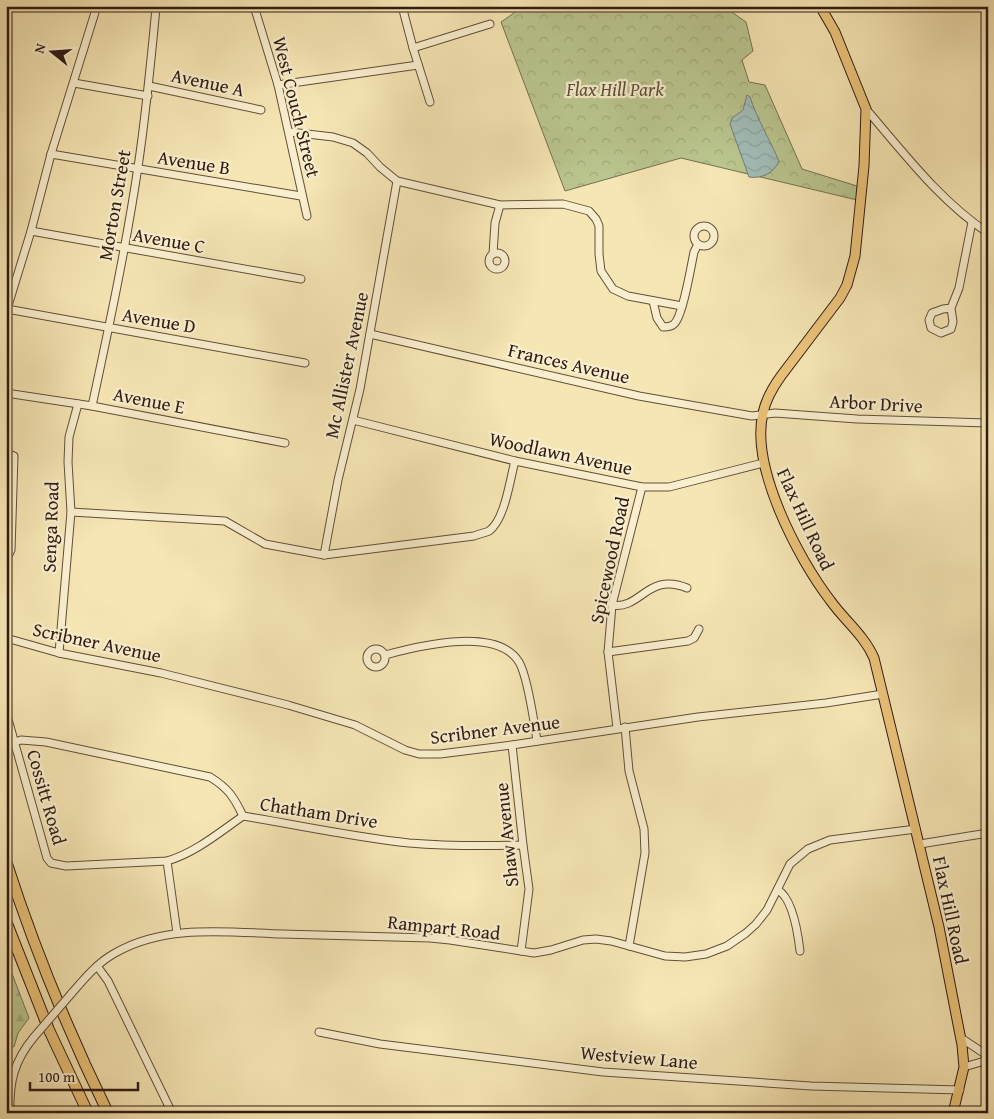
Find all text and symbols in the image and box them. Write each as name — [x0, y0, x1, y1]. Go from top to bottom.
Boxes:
north arrow — [28, 28, 78, 78]
street label: West Couch Street — [266, 34, 328, 181]
text: N — [29, 40, 51, 56]
street label: Avenue A — [169, 61, 248, 103]
park label: Flax Hill Park — [565, 75, 664, 103]
street label: Avenue B — [156, 142, 232, 182]
street label: Morton Street — [90, 147, 138, 263]
street label: Avenue C — [131, 220, 207, 260]
street label: Mc Allister Avenue — [317, 289, 375, 441]
street label: Avenue D — [120, 300, 198, 340]
street label: Frances Avenue — [505, 335, 633, 391]
street label: Avenue E — [111, 379, 187, 421]
street label: Arbor Drive — [829, 387, 924, 419]
street label: Woodlawn Avenue — [487, 424, 635, 482]
street label: Flax Hill Road — [770, 463, 842, 576]
street label: Senga Road — [34, 480, 66, 573]
street label: Spicewood Road — [582, 493, 636, 626]
street label: Scribner Avenue — [30, 615, 164, 669]
street label: Scribner Avenue — [428, 707, 562, 751]
street label: Cossitt Road — [20, 746, 74, 849]
street label: Shaw Avenue — [487, 781, 525, 889]
street label: Chatham Drive — [258, 789, 380, 835]
street label: Flax Hill Road — [926, 853, 976, 968]
street label: Rampart Road — [386, 907, 503, 947]
street label: Westview Lane — [579, 1038, 699, 1076]
scale bar — [30, 1059, 138, 1091]
text: 100 m — [38, 1066, 76, 1087]

